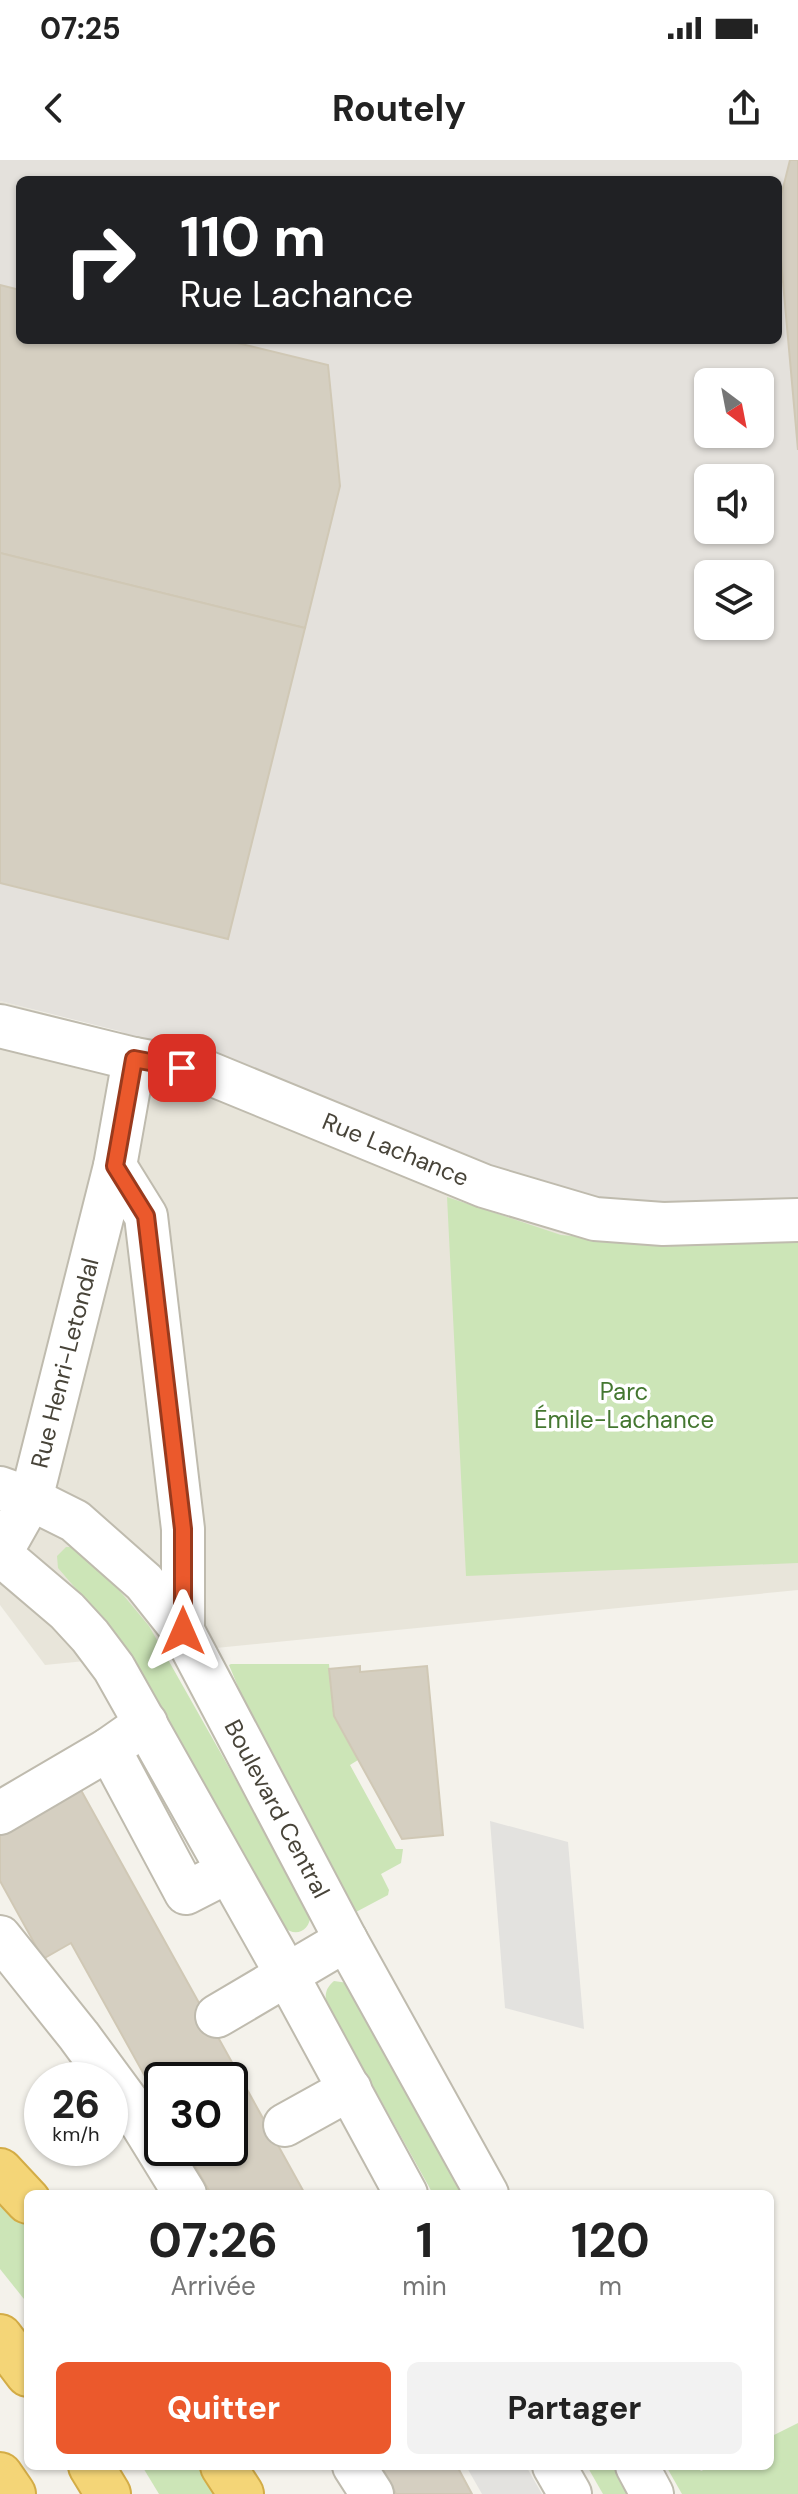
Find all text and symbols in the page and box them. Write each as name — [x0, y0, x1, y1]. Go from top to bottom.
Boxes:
text: 07:25 — [40, 9, 121, 48]
text: Routely — [332, 85, 466, 132]
icon: back — [32, 86, 76, 130]
icon: share — [722, 86, 766, 130]
text: 110 m — [180, 200, 326, 273]
icon: right — [48, 208, 152, 312]
text: Rue Lachance — [180, 271, 413, 318]
north arrow — [694, 368, 774, 448]
map controls — [694, 368, 774, 640]
button: sound — [694, 464, 774, 544]
button: layers — [694, 560, 774, 640]
pin — [148, 1034, 216, 1102]
icon: arrive — [160, 1046, 204, 1090]
street label: Rue Lachance — [318, 1105, 474, 1193]
street label: Rue Henri-Letondal — [23, 1255, 106, 1471]
park label: Parc Émile-Lachance — [534, 1376, 714, 1435]
position arrow — [141, 1589, 225, 1673]
street label: Boulevard Central — [218, 1714, 337, 1903]
speed limit sign: 30 — [144, 2062, 248, 2166]
text: 26 — [52, 2078, 100, 2130]
text: km/h — [52, 2121, 100, 2147]
text: 07:26 — [148, 2209, 278, 2272]
text: 1 — [416, 2209, 433, 2272]
text: 120 — [571, 2209, 650, 2272]
text: Arrivée — [170, 2269, 256, 2303]
text: min — [402, 2269, 447, 2303]
text: m — [599, 2269, 622, 2303]
button: Quitter — [56, 2362, 391, 2454]
button: Partager — [407, 2362, 742, 2454]

